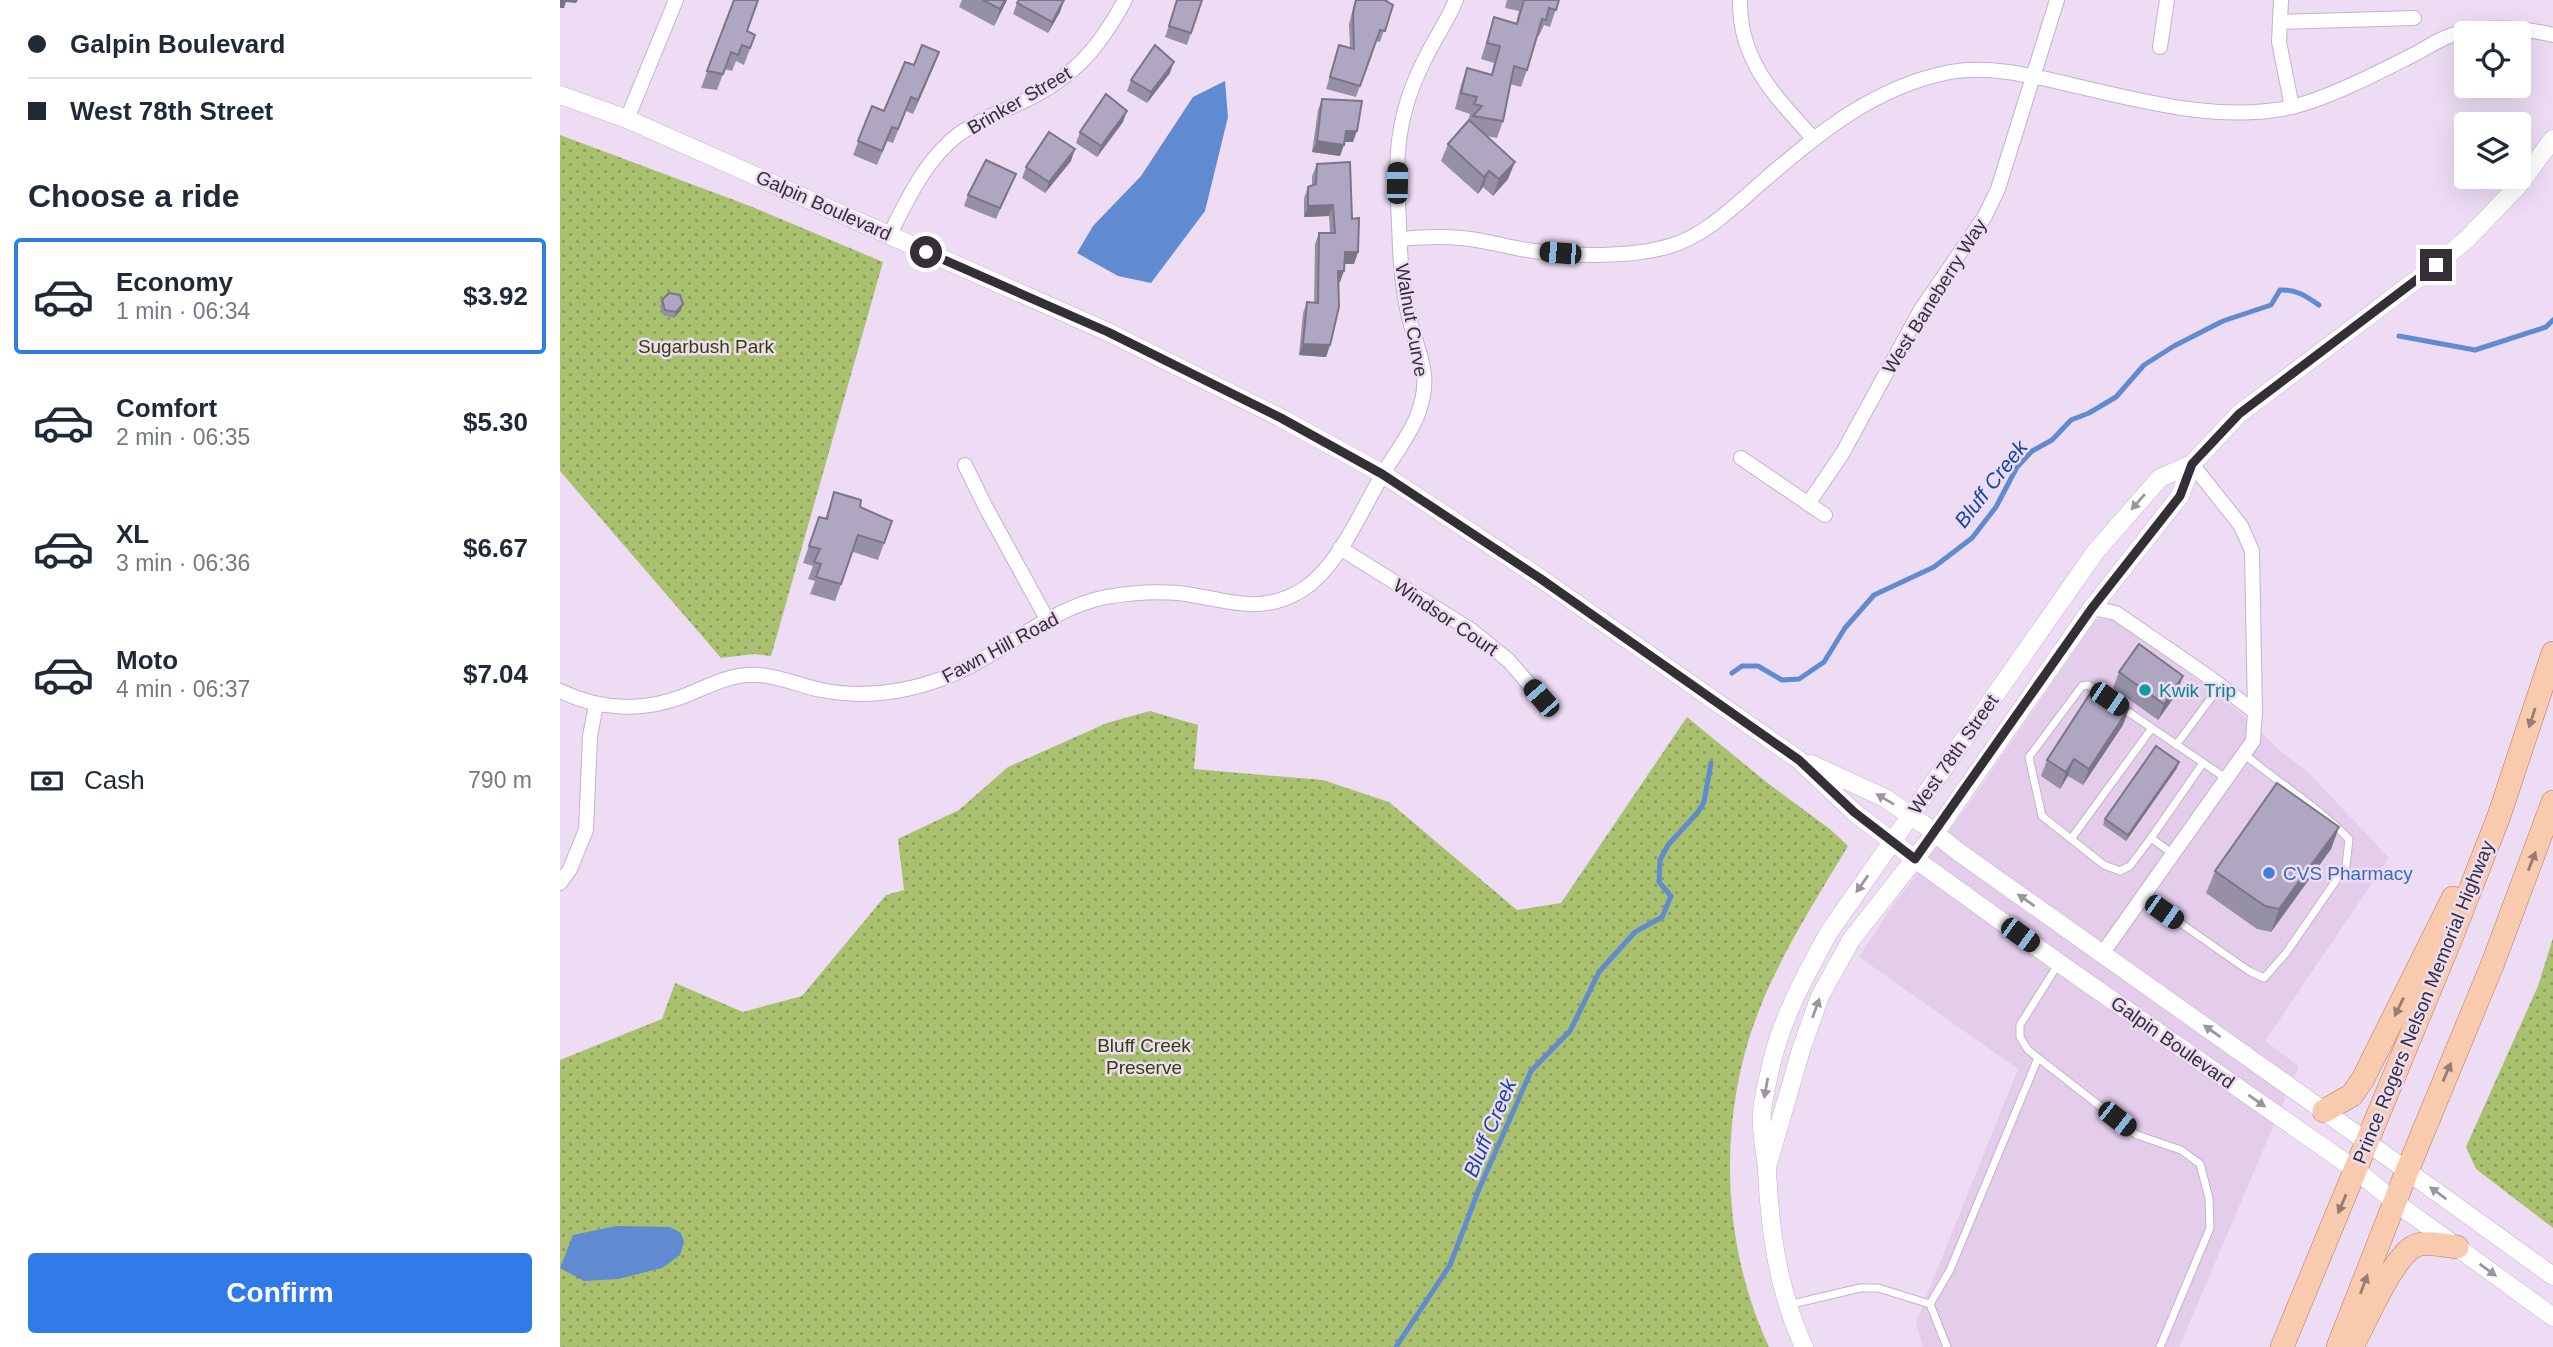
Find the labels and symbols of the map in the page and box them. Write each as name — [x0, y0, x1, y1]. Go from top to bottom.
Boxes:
street label: Brinker Street — [964, 62, 1075, 139]
car — [1387, 162, 1408, 204]
street label: Galpin Boulevard — [753, 166, 895, 245]
street label: West Baneberry Way — [1878, 215, 1991, 377]
route start — [910, 236, 942, 268]
car — [1539, 241, 1582, 265]
route end — [2420, 249, 2452, 281]
street label: Walnut Curve — [1391, 262, 1432, 378]
park label: Sugarbush Park — [638, 336, 775, 357]
water label: Bluff Creek — [1950, 435, 2033, 532]
one-way arrow — [2131, 494, 2146, 511]
street label: Windsor Court — [1390, 575, 1503, 660]
street label: Fawn Hill Road — [938, 608, 1062, 687]
car — [1520, 675, 1563, 721]
car — [2086, 679, 2133, 719]
place label: Kwik Trip — [2159, 680, 2236, 701]
marker: Kwik Trip — [2137, 682, 2153, 698]
street label: West 78th Street — [1904, 690, 2003, 818]
one-way arrow — [2526, 708, 2537, 729]
one-way arrow — [1876, 792, 1895, 805]
street label: Prince Rogers Nelson Memorial Highway — [2349, 837, 2498, 1167]
one-way arrow — [2527, 851, 2538, 872]
place label: CVS Pharmacy — [2283, 863, 2413, 884]
marker: CVS Pharmacy — [2261, 865, 2277, 881]
one-way arrow — [1855, 875, 1869, 893]
car — [2141, 891, 2188, 933]
one-way arrow — [2017, 893, 2035, 907]
car — [1997, 914, 2044, 956]
street label: Galpin Boulevard — [2107, 992, 2238, 1093]
one-way arrow — [2393, 997, 2404, 1017]
one-way arrow — [1811, 998, 1822, 1019]
one-way arrow — [2203, 1024, 2221, 1038]
park label: Bluff Creek Preserve — [1097, 1035, 1191, 1078]
one-way arrow — [2442, 1062, 2453, 1083]
water label: Bluff Creek — [1459, 1074, 1521, 1180]
one-way arrow — [1760, 1077, 1771, 1099]
one-way arrow — [2248, 1094, 2266, 1108]
car — [2094, 1098, 2141, 1140]
one-way arrow — [2429, 1186, 2447, 1200]
one-way arrow — [2336, 1193, 2347, 1214]
one-way arrow — [2479, 1263, 2497, 1277]
one-way arrow — [2358, 1273, 2369, 1294]

